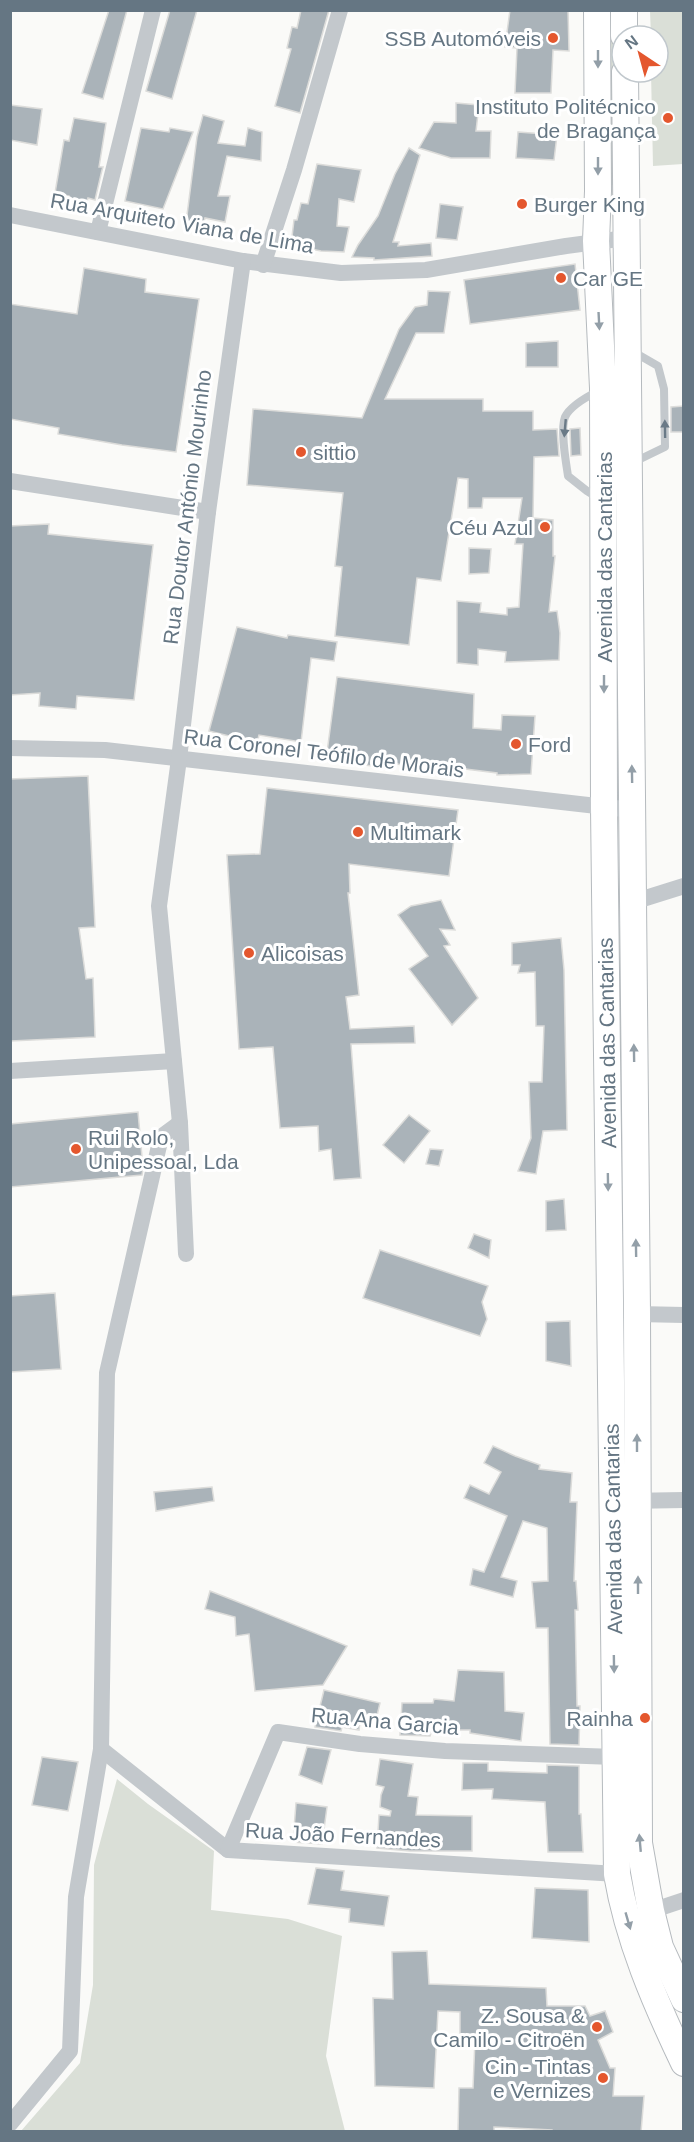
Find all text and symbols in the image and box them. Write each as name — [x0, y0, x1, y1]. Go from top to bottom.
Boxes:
north arrow — [610, 24, 670, 84]
place label: SSB Automóveis — [385, 27, 541, 50]
marker: SSB Automóveis — [546, 31, 560, 45]
text: N — [622, 32, 641, 53]
one-way arrow — [593, 49, 602, 68]
place label: Instituto Politécnico de Bragança — [475, 95, 656, 142]
marker: Instituto Politécnico de Bragança — [661, 111, 675, 125]
one-way arrow — [593, 156, 603, 175]
street label: Rua Arquiteto Viana de Lima — [49, 188, 316, 258]
place label: Burger King — [534, 193, 645, 216]
marker: Burger King — [515, 197, 529, 211]
place label: Car GE — [573, 267, 643, 290]
marker: Car GE — [554, 271, 568, 285]
one-way arrow — [594, 311, 604, 330]
street label: Rua Doutor António Mourinho — [159, 368, 215, 646]
one-way arrow — [560, 418, 569, 437]
one-way arrow — [660, 420, 670, 439]
place label: sittio — [313, 441, 356, 464]
marker: sittio — [294, 445, 308, 459]
street label: Avenida das Cantarias — [593, 452, 616, 662]
place label: Céu Azul — [449, 516, 533, 539]
marker: Céu Azul — [538, 520, 552, 534]
one-way arrow — [599, 674, 609, 693]
street label: Rua Coronel Teófilo de Morais — [183, 724, 465, 782]
place label: Ford — [528, 733, 571, 756]
marker: Ford — [509, 737, 523, 751]
one-way arrow — [627, 764, 636, 783]
place label: Multimark — [370, 821, 462, 844]
marker: Multimark — [351, 825, 365, 839]
street label: Avenida das Cantarias — [594, 937, 620, 1149]
place label: Alicoisas — [261, 942, 344, 965]
marker: Alicoisas — [242, 946, 256, 960]
one-way arrow — [629, 1043, 639, 1062]
place label: Rui Rolo, Unipessoal, Lda — [88, 1126, 239, 1173]
marker: Rui Rolo, Unipessoal, Lda — [69, 1142, 83, 1156]
one-way arrow — [604, 1172, 613, 1191]
one-way arrow — [631, 1238, 641, 1257]
street label: Avenida das Cantarias — [600, 1423, 626, 1635]
one-way arrow — [632, 1433, 642, 1452]
one-way arrow — [633, 1575, 643, 1594]
one-way arrow — [609, 1655, 619, 1674]
street label: Rua Ana Garcia — [310, 1703, 460, 1739]
place label: Rainha — [566, 1707, 633, 1730]
marker: Rainha — [638, 1711, 652, 1725]
street label: Rua João Fernandes — [244, 1818, 442, 1852]
one-way arrow — [635, 1833, 645, 1852]
one-way arrow — [624, 1912, 633, 1930]
place label: Z. Sousa & Camilo - Citroën — [433, 2004, 585, 2051]
marker: Z. Sousa & Camilo - Citroën — [590, 2020, 604, 2034]
place label: Cin - Tintas e Vernizes — [485, 2055, 591, 2102]
marker: Cin - Tintas e Vernizes — [596, 2071, 610, 2085]

